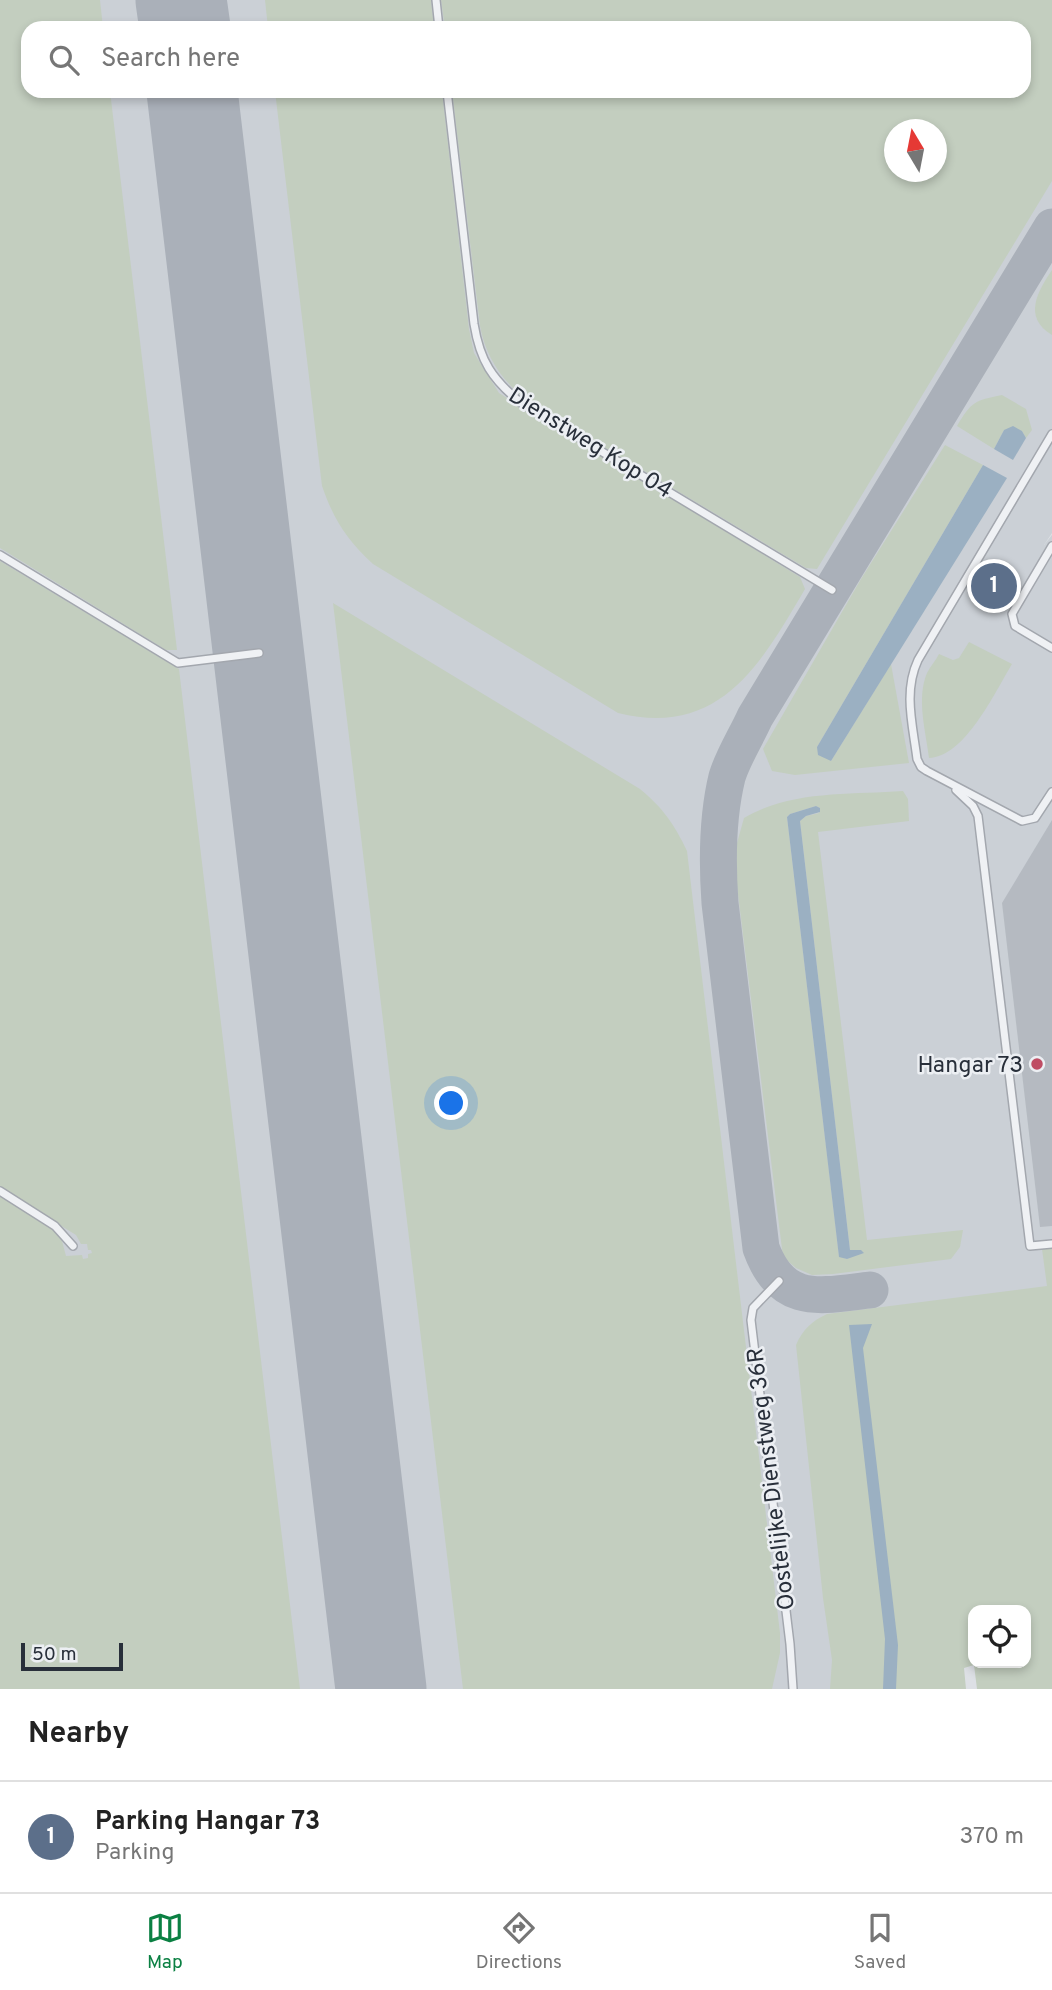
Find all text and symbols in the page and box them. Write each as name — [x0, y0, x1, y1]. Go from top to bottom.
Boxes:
search box — [21, 21, 1031, 98]
icon: search — [45, 41, 83, 79]
text: Search here — [101, 43, 240, 76]
north arrow — [884, 119, 947, 182]
street label: Dienstweg Kop 04 — [502, 382, 677, 506]
pin: 1 — [971, 560, 1017, 612]
place label: Hangar 73 — [917, 1052, 1023, 1081]
marker: Hangar 73 — [1029, 1056, 1045, 1072]
your location — [434, 1086, 468, 1120]
street label: Oostelijke Dienstweg 36R — [742, 1346, 803, 1612]
map controls — [968, 1605, 1031, 1668]
button: locate — [968, 1605, 1031, 1668]
scale bar — [21, 1640, 122, 1672]
text: 50 m — [32, 1643, 77, 1667]
text: Nearby — [28, 1716, 129, 1753]
text: Parking Hangar 73 — [95, 1806, 320, 1839]
text: 1 — [46, 1823, 56, 1852]
text: 370 m — [959, 1823, 1024, 1852]
text: Parking — [95, 1839, 175, 1868]
tab: Map — [146, 1909, 184, 1975]
tab: Directions — [476, 1909, 562, 1975]
tab: Saved — [854, 1909, 906, 1975]

